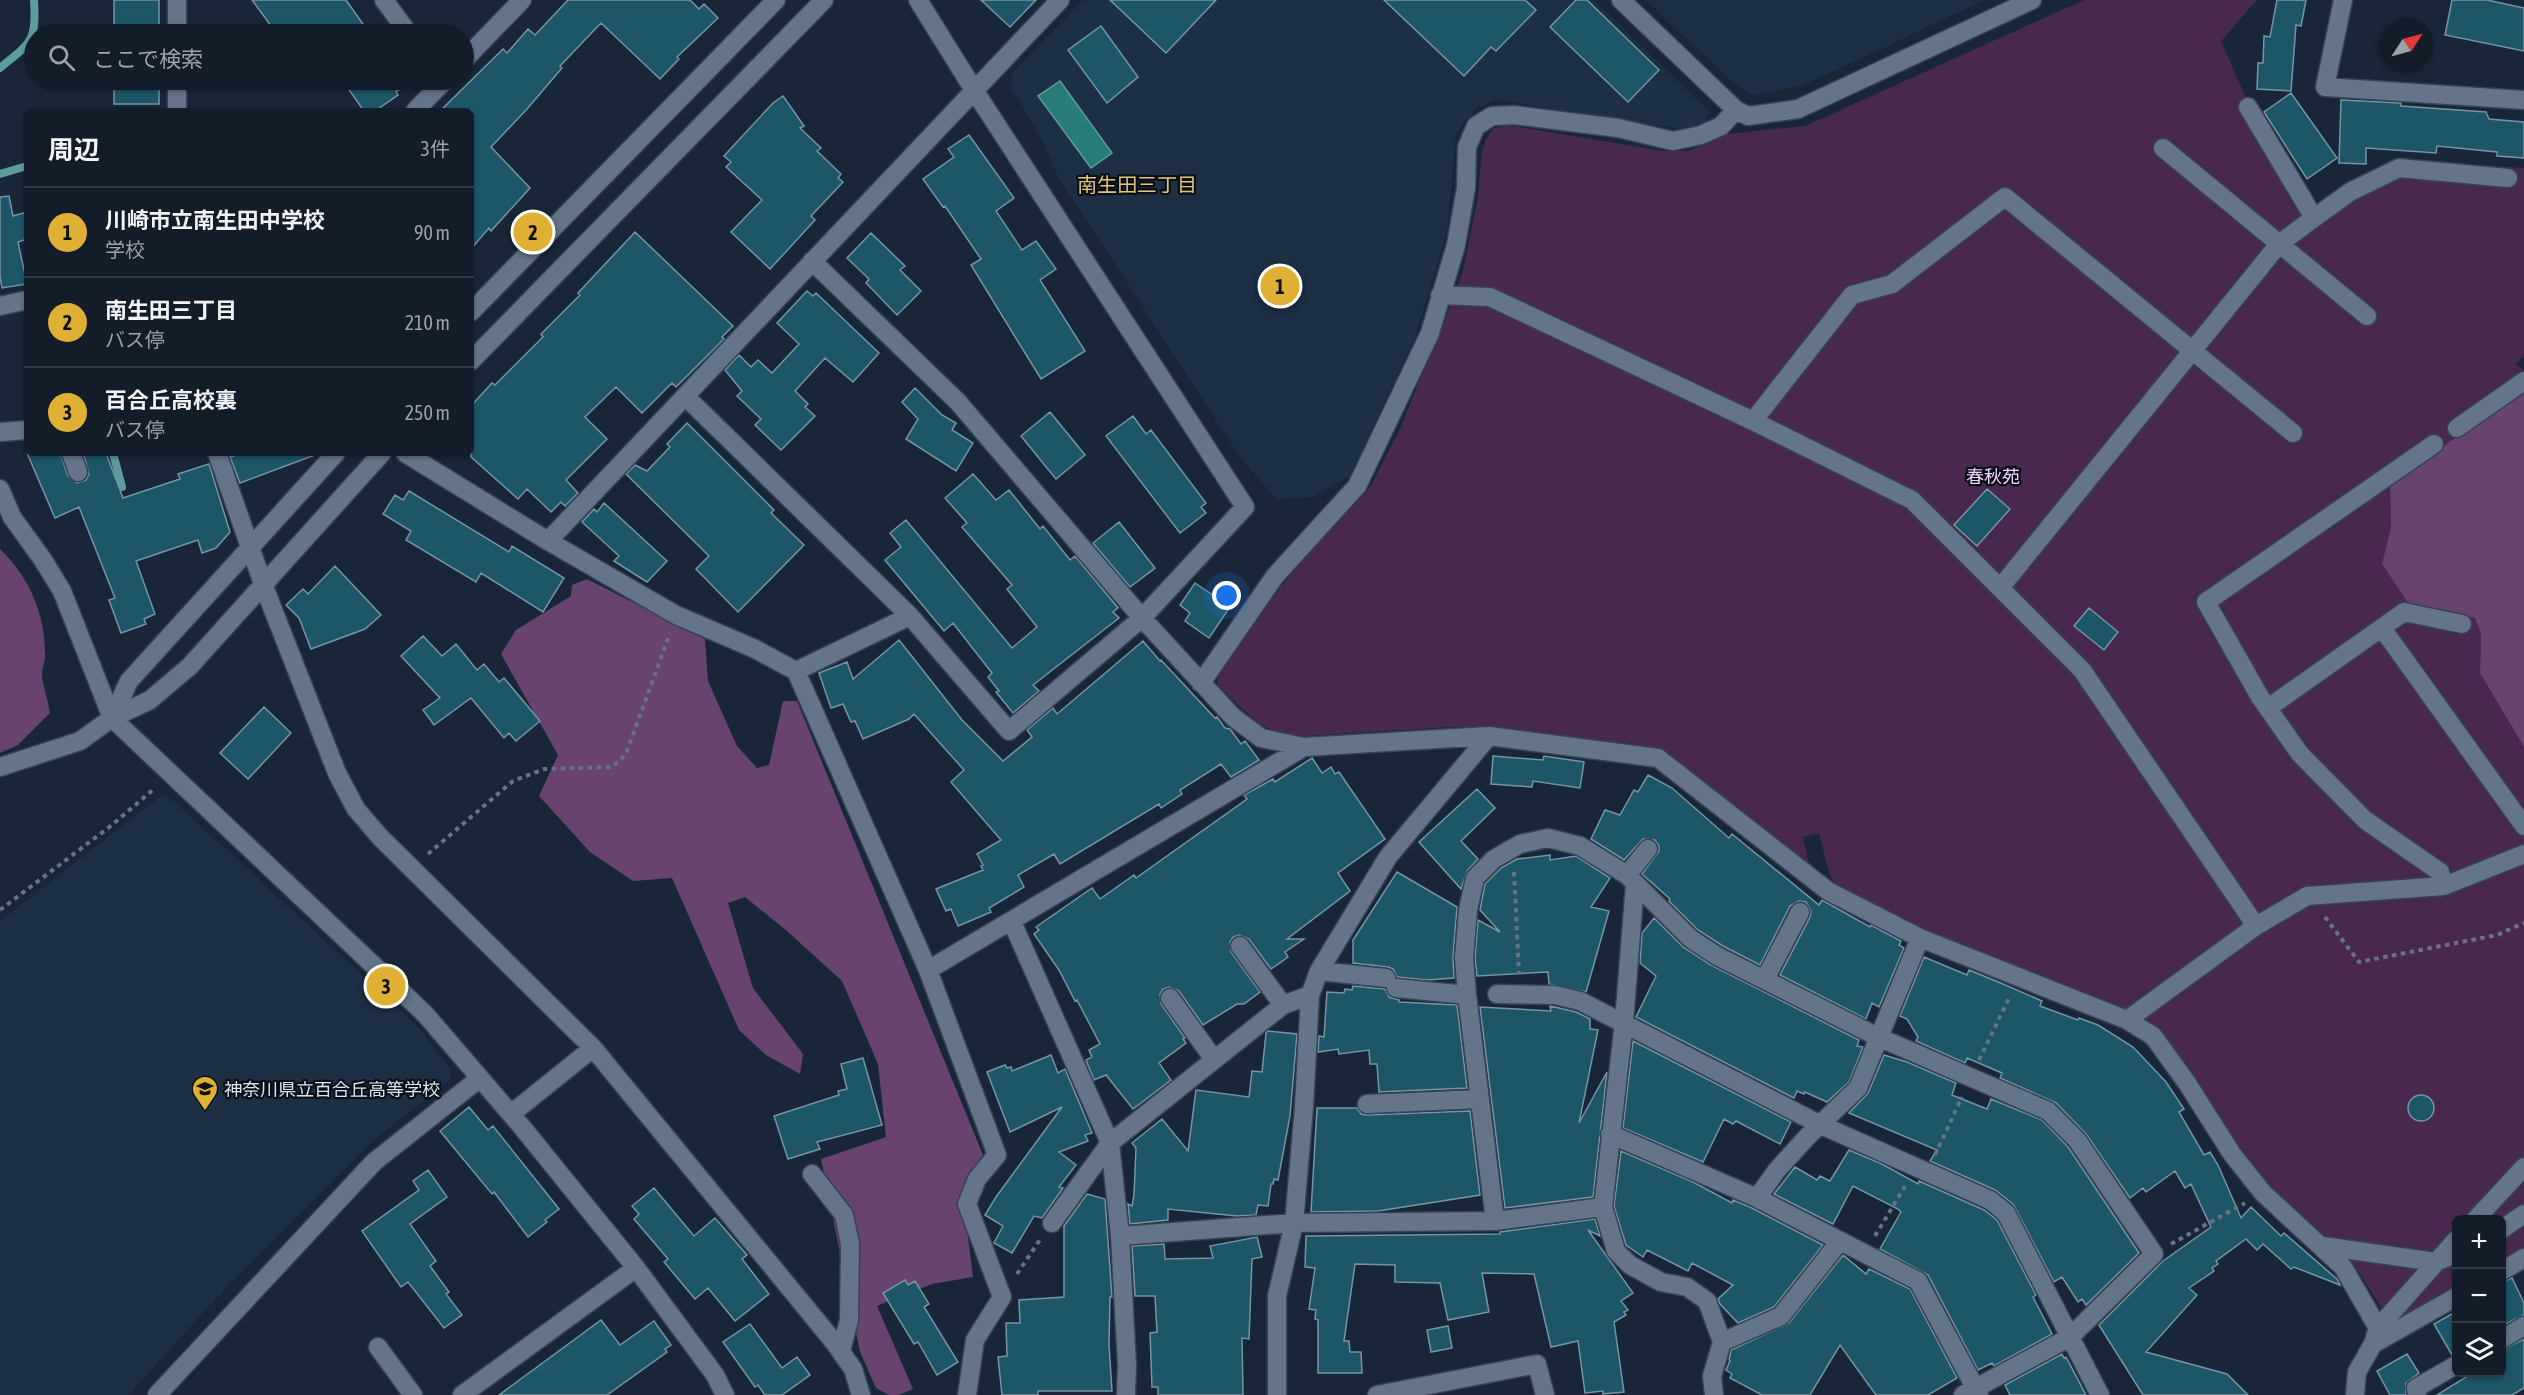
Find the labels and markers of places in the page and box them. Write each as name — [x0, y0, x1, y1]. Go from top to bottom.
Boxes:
pin: 2 — [514, 210, 552, 254]
pin: 1 — [1260, 264, 1300, 308]
pin: 3 — [366, 964, 406, 1008]
school or university icon: 神奈川県立百合丘高等学校 — [190, 1074, 220, 1112]
place label: 神奈川県立百合丘高等学校 — [224, 1079, 440, 1100]

